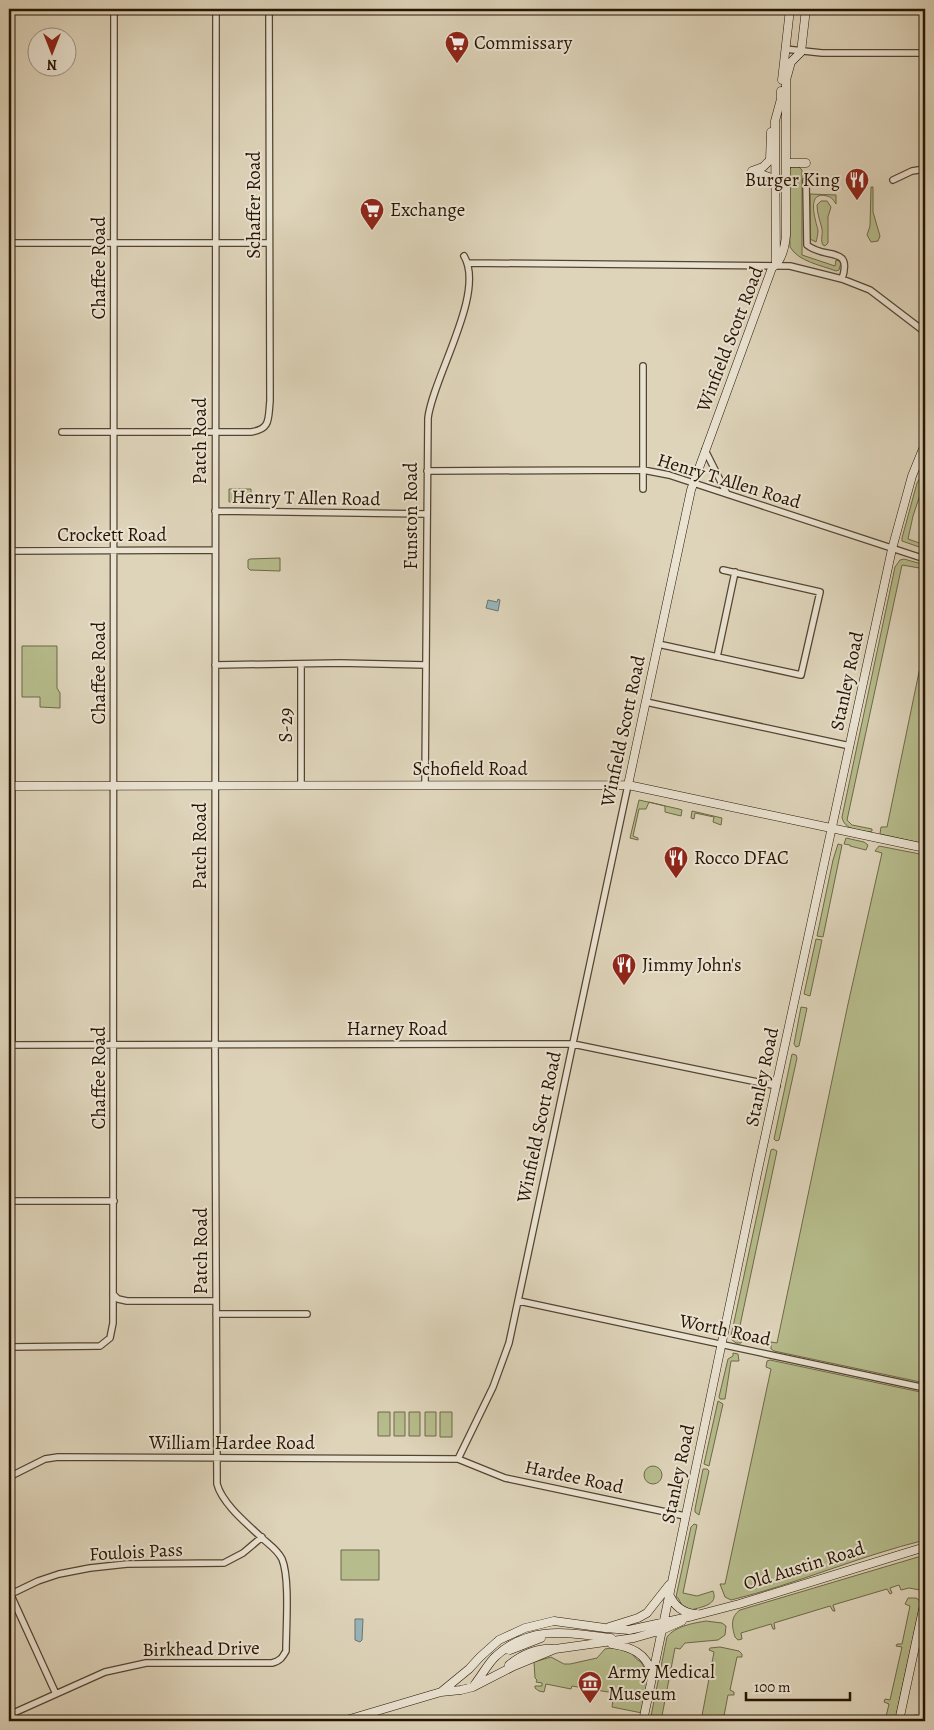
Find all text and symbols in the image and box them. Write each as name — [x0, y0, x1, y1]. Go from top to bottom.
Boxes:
north arrow — [28, 28, 78, 78]
supermarket icon: Commissary — [444, 30, 470, 64]
place label: Commissary — [474, 30, 573, 56]
text: N — [47, 55, 57, 74]
street label: Schaffer Road — [241, 150, 267, 259]
place label: Burger King — [745, 167, 840, 193]
restaurant icon: Burger King — [844, 167, 870, 201]
supermarket icon: Exchange — [359, 197, 385, 231]
place label: Exchange — [390, 197, 465, 223]
street label: Chaffee Road — [86, 216, 112, 319]
street label: Winfield Scott Road — [690, 262, 770, 416]
street label: Patch Road — [187, 397, 213, 484]
street label: Henry T Allen Road — [654, 447, 805, 515]
street label: Funston Road — [398, 461, 424, 570]
street label: Henry T Allen Road — [231, 484, 382, 512]
street label: Crockett Road — [57, 522, 168, 548]
street label: Chaffee Road — [86, 621, 112, 724]
street label: Stanley Road — [824, 628, 870, 733]
street label: Winfield Scott Road — [594, 652, 652, 810]
street label: S-29 — [273, 708, 299, 742]
street label: Schofield Road — [412, 756, 528, 782]
street label: Patch Road — [187, 802, 213, 889]
restaurant icon: Rocco DFAC — [663, 845, 689, 879]
place label: Rocco DFAC — [694, 845, 789, 871]
restaurant icon: Jimmy John's — [611, 952, 637, 986]
place label: Jimmy John's — [642, 952, 742, 978]
street label: Harney Road — [347, 1016, 448, 1042]
street label: Stanley Road — [739, 1024, 785, 1129]
street label: Chaffee Road — [86, 1026, 112, 1129]
street label: Winfield Scott Road — [510, 1048, 568, 1206]
street label: Patch Road — [188, 1207, 214, 1294]
street label: Worth Road — [676, 1307, 774, 1353]
street label: Stanley Road — [655, 1421, 701, 1526]
street label: William Hardee Road — [148, 1430, 316, 1456]
street label: Hardee Road — [522, 1454, 627, 1500]
street label: Old Austin Road — [740, 1535, 869, 1597]
street label: Foulois Pass — [89, 1537, 183, 1567]
street label: Birkhead Drive — [142, 1635, 260, 1663]
place label: Army Medical Museum — [607, 1659, 715, 1707]
museum icon: Army Medical Museum — [577, 1670, 603, 1704]
scale bar — [746, 1670, 850, 1702]
text: 100 m — [754, 1677, 791, 1697]

